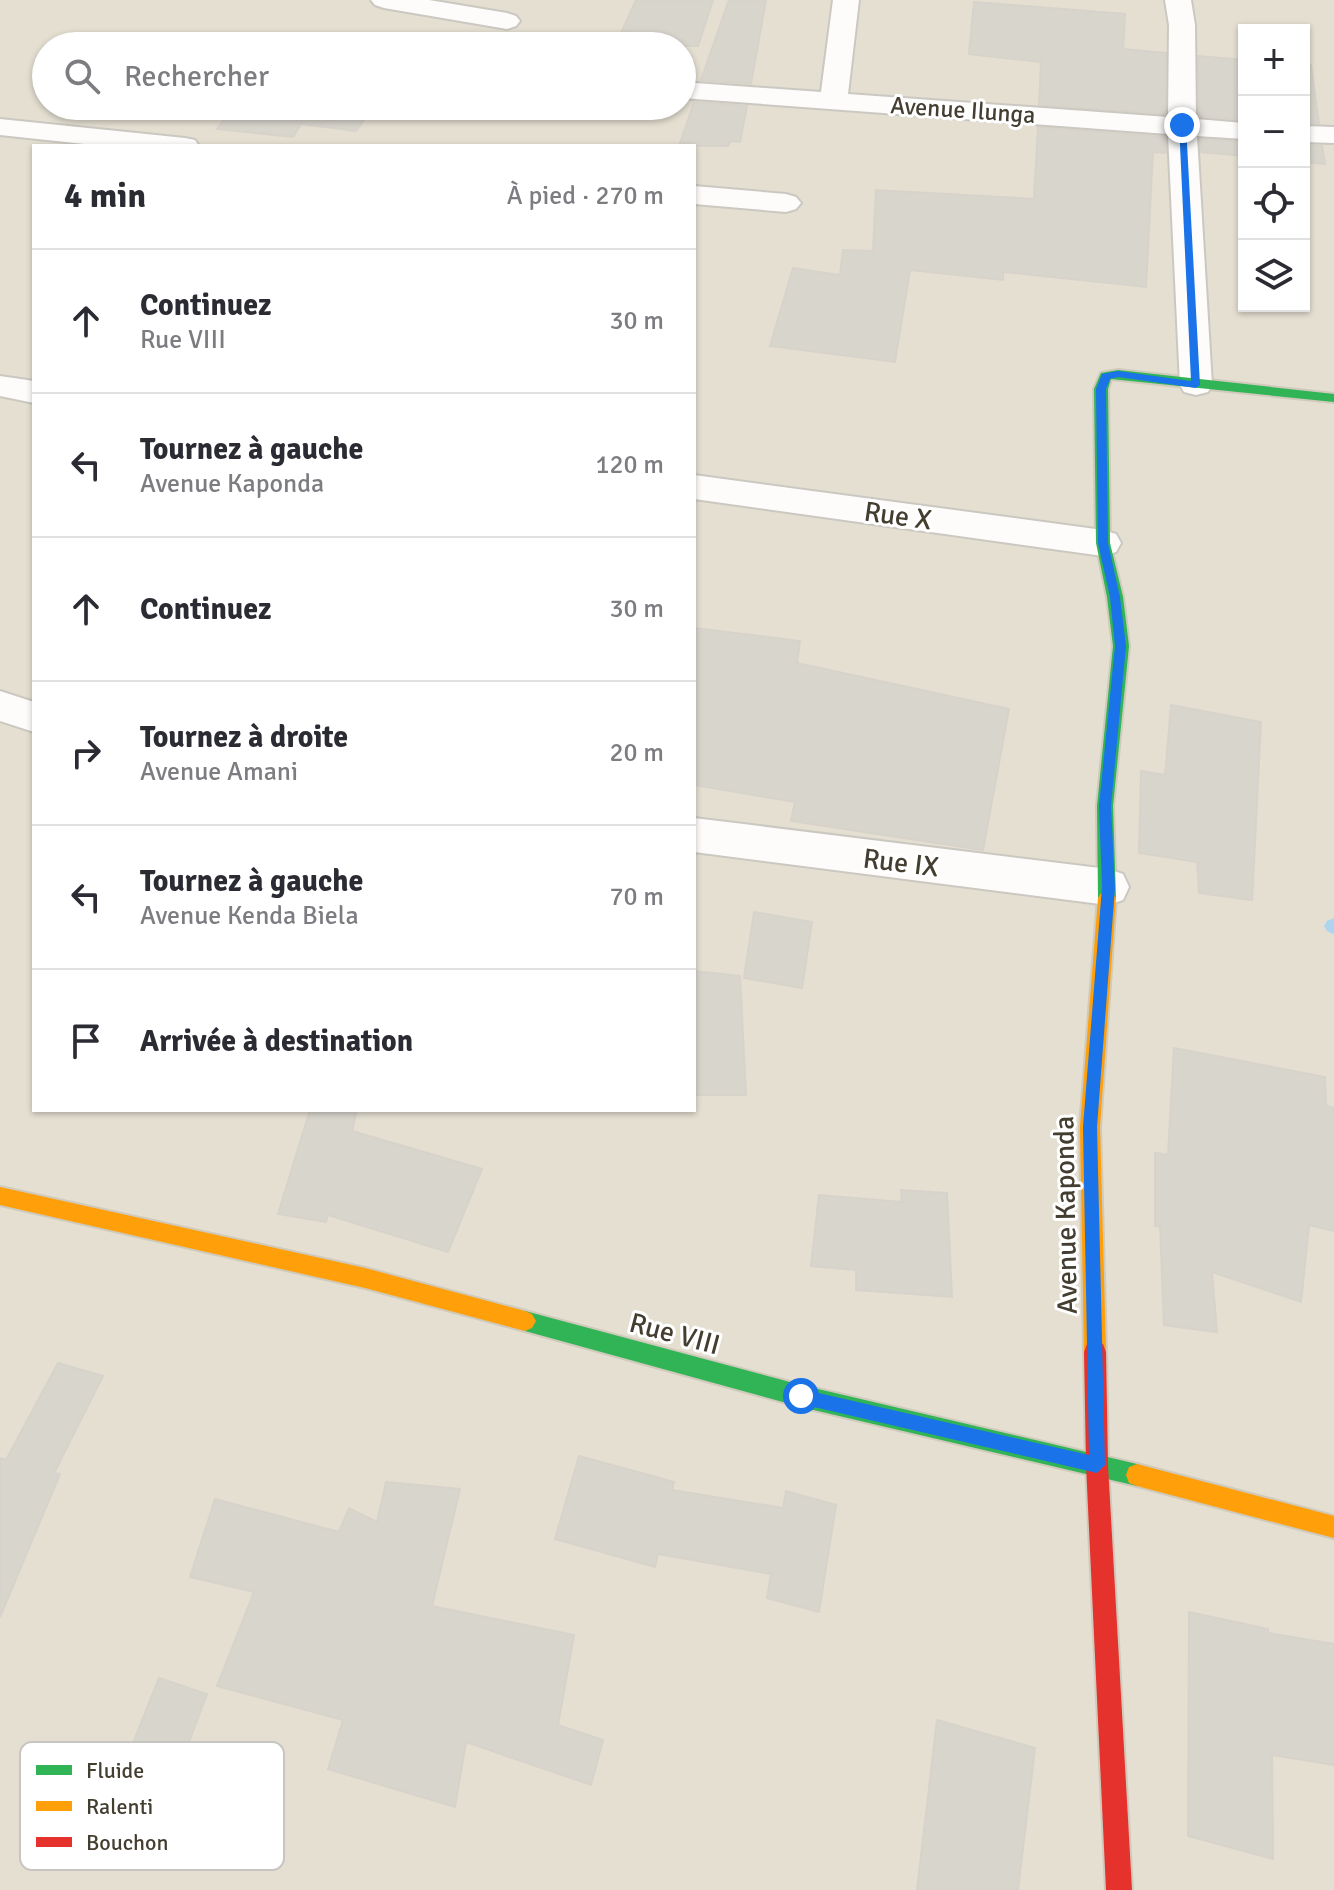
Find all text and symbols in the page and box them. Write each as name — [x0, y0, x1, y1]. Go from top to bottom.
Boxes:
map controls — [1238, 24, 1310, 312]
button: + — [1238, 24, 1310, 96]
search box — [32, 32, 696, 120]
icon: search — [60, 54, 104, 98]
text: Rechercher — [124, 58, 269, 95]
street label: Avenue Ilunga — [890, 90, 1036, 130]
button: − — [1238, 96, 1310, 168]
route end — [1164, 107, 1200, 143]
button: locate — [1238, 168, 1310, 240]
text: 4 min — [64, 175, 146, 217]
text: À pied · 270 m — [507, 180, 664, 212]
button: layers — [1238, 240, 1310, 312]
text: Continuez — [140, 287, 272, 324]
icon: ahead — [64, 299, 108, 343]
text: 30 m — [609, 305, 664, 337]
text: Rue VIII — [140, 324, 226, 356]
text: Tournez à gauche — [140, 431, 363, 468]
icon: left — [64, 443, 108, 487]
text: 120 m — [595, 449, 664, 481]
text: Avenue Kaponda — [140, 468, 324, 500]
street label: Rue X — [862, 494, 934, 538]
icon: ahead — [64, 587, 108, 631]
text: Continuez — [140, 591, 272, 628]
text: 30 m — [609, 593, 664, 625]
text: Tournez à droite — [140, 719, 348, 756]
icon: right — [64, 731, 108, 775]
text: 20 m — [609, 737, 664, 769]
text: Avenue Amani — [140, 756, 298, 788]
street label: Rue IX — [861, 841, 941, 885]
text: Tournez à gauche — [140, 863, 363, 900]
icon: left — [64, 875, 108, 919]
text: 70 m — [609, 881, 664, 913]
text: Avenue Kenda Biela — [140, 900, 359, 932]
icon: arrive — [64, 1019, 108, 1063]
text: Arrivée à destination — [140, 1023, 413, 1060]
street label: Avenue Kaponda — [1047, 1116, 1085, 1314]
street label: Rue VIII — [626, 1306, 724, 1362]
route start — [783, 1378, 819, 1414]
legend — [20, 1742, 284, 1870]
text: Fluide — [86, 1757, 144, 1784]
text: Ralenti — [86, 1793, 153, 1820]
text: Bouchon — [86, 1829, 169, 1856]

